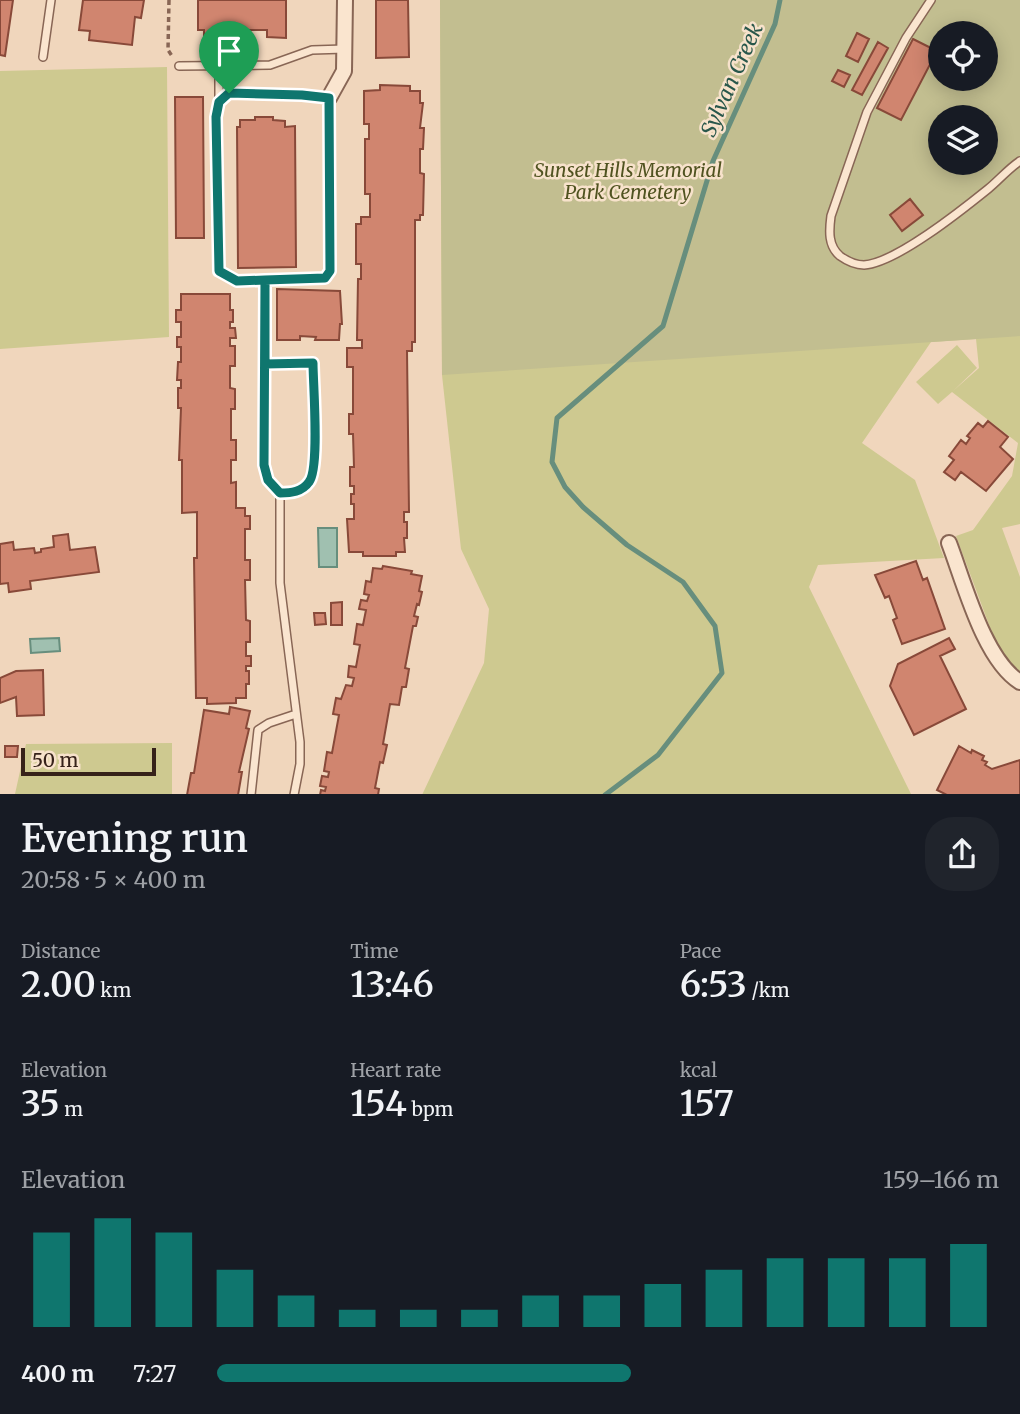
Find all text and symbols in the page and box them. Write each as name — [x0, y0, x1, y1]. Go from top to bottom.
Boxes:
water label: Sylvan Creek — [695, 18, 769, 141]
pin — [199, 21, 259, 93]
map controls — [928, 21, 998, 175]
button: locate — [928, 21, 998, 91]
icon: arrive — [210, 32, 248, 70]
button: layers — [928, 105, 998, 175]
park label: Sunset Hills Memorial Park Cemetery — [534, 158, 722, 204]
scale bar — [21, 746, 156, 777]
text: 50 m — [32, 748, 78, 772]
text: Evening run — [21, 815, 248, 862]
button: share — [925, 817, 999, 891]
text: 20:58 · 5 × 400 m — [21, 865, 206, 894]
text: Distance — [21, 939, 100, 963]
text: Time — [350, 939, 399, 963]
text: Pace — [680, 939, 721, 963]
text: 2.00 — [21, 963, 96, 1007]
text: 13:46 — [350, 963, 434, 1007]
text: 6:53 — [680, 963, 747, 1007]
text: km — [96, 978, 131, 1002]
text: /km — [747, 978, 790, 1002]
text: Elevation — [21, 1058, 107, 1082]
text: Heart rate — [350, 1058, 441, 1082]
text: kcal — [680, 1058, 717, 1082]
text: 35 — [21, 1082, 60, 1126]
text: 154 — [350, 1082, 407, 1126]
text: 157 — [680, 1082, 734, 1126]
text: m — [60, 1097, 83, 1121]
text: bpm — [407, 1097, 453, 1121]
text: Elevation — [21, 1165, 125, 1194]
text: 159–166 m — [883, 1165, 999, 1194]
text: 400 m — [21, 1359, 95, 1388]
text: 7:27 — [133, 1359, 176, 1388]

